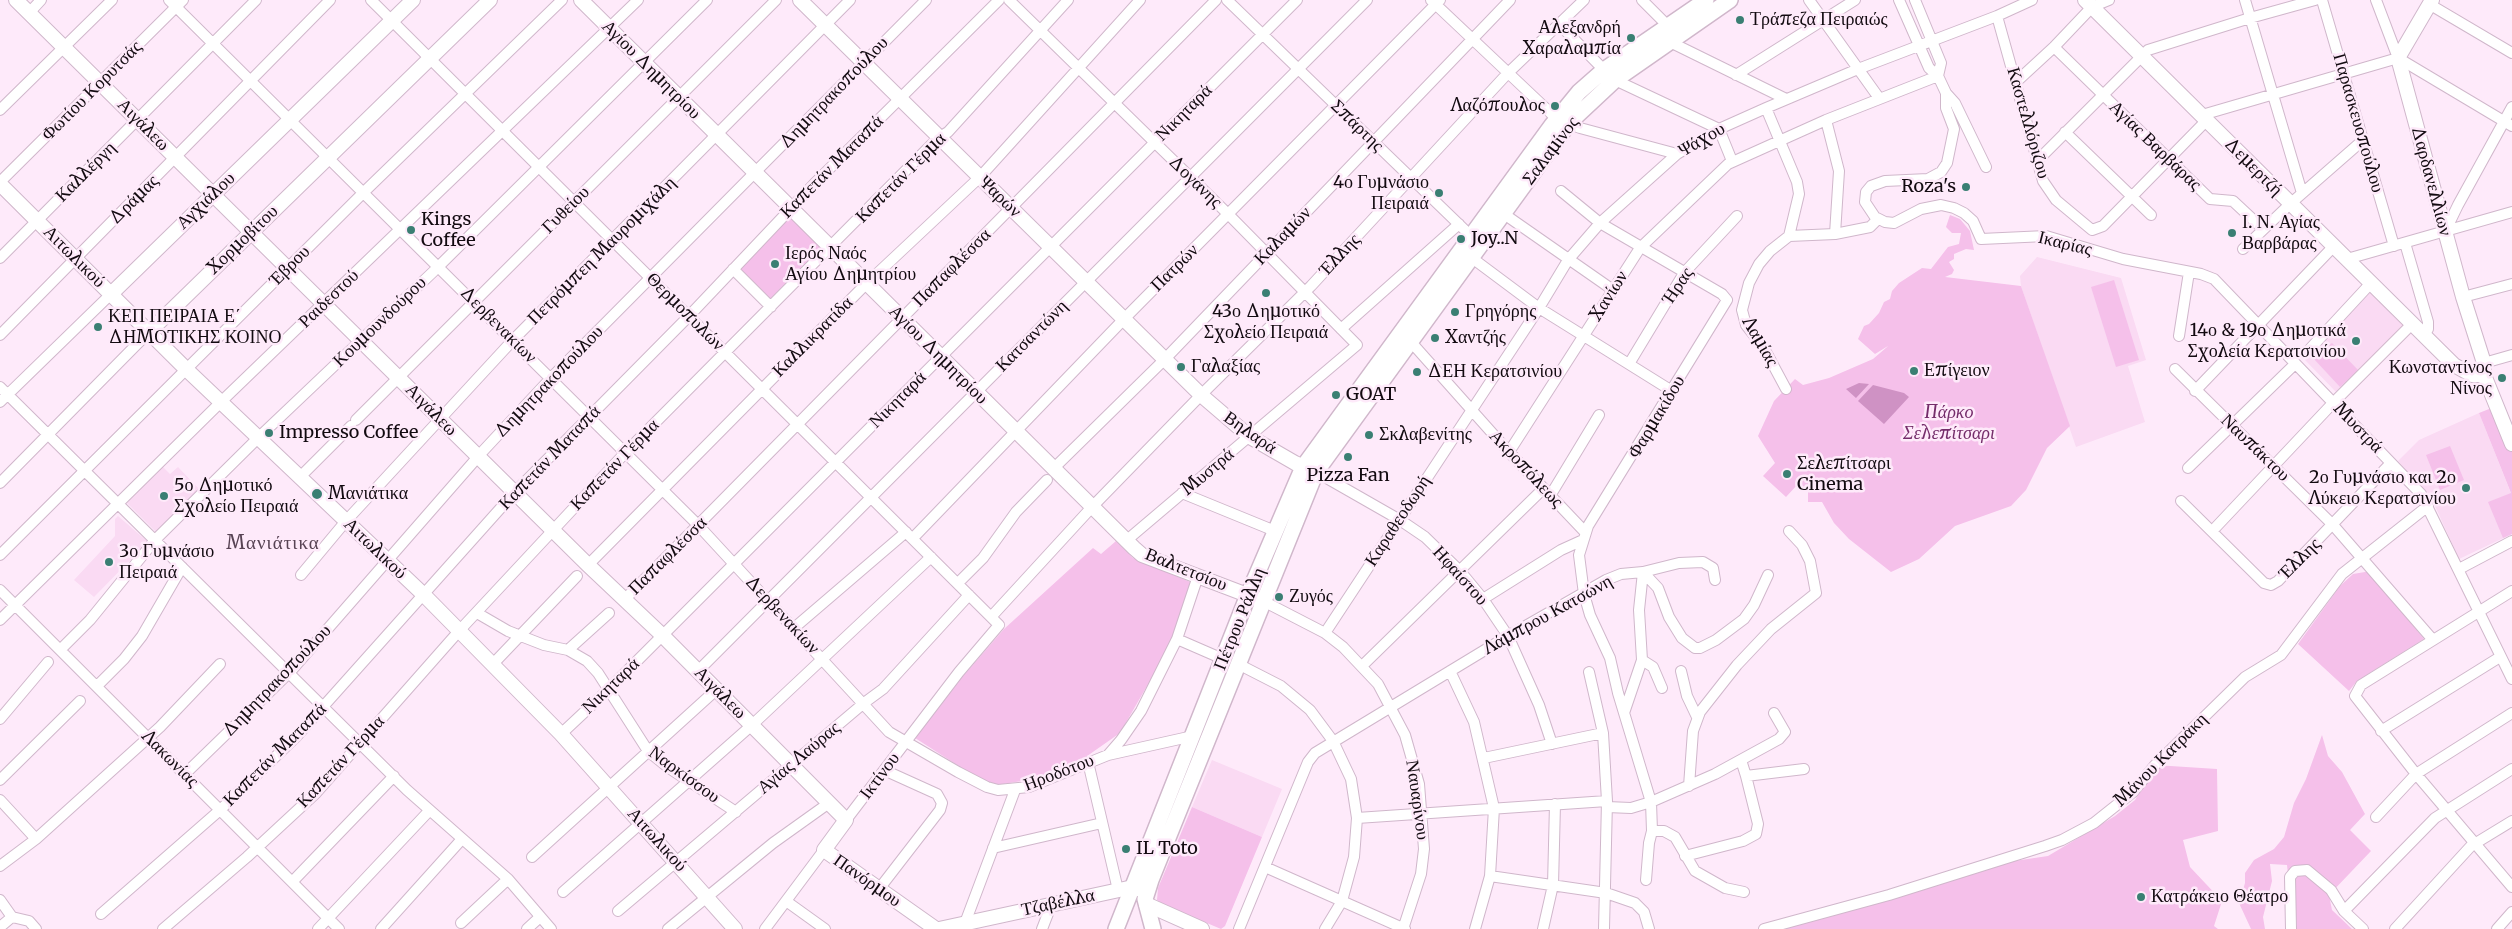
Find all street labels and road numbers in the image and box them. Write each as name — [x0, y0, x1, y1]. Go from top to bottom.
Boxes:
street label: Αγίου Δημητρίου — [597, 16, 705, 124]
street label: Δημητρακοπούλου — [775, 32, 893, 154]
street label: Φωτίου Κορυτσάς — [37, 36, 147, 146]
street label: Παρασκευοπούλου — [2328, 51, 2388, 195]
street label: Καστελλόριζου — [2002, 65, 2054, 181]
street label: Νικηταρά — [1151, 80, 1217, 146]
street label: Αιγάλεω — [112, 94, 174, 156]
street label: Σπάρτης — [1326, 96, 1388, 156]
street label: Αγίας Βαρβάρας — [2104, 97, 2206, 195]
street label: Καπετάν Ματαπά — [776, 111, 888, 223]
street label: Σαλαμίνος — [1518, 112, 1584, 190]
street label: Ψάχου — [1675, 118, 1729, 162]
street label: Δαρδανελλίων — [2406, 124, 2456, 238]
street label: Καπετάν Γέρμα — [851, 128, 951, 228]
street label: Δεμερτζή — [2219, 133, 2287, 201]
street label: Καλλέργη — [51, 137, 121, 207]
street label: Δογάνης — [1164, 151, 1226, 213]
street label: Αγχιάλου — [172, 168, 240, 234]
street label: Δράμας — [105, 171, 163, 229]
street label: Πετρόμπεη Μαυρομιχάλη — [523, 172, 681, 330]
street label: Ψαρών — [974, 172, 1026, 222]
street label: Γυθείου — [538, 182, 594, 238]
street label: Χορμοβίτου — [203, 201, 283, 279]
street label: Καλαμών — [1250, 202, 1316, 270]
street label: Αιτωλικού — [38, 221, 110, 293]
street label: Παπαφλέσσα — [908, 224, 996, 312]
street label: Ικαρίας — [2036, 227, 2094, 261]
street label: Έλλης — [1315, 229, 1365, 281]
street label: Πατρών — [1147, 240, 1203, 296]
street label: Έβρου — [265, 241, 315, 291]
street label: Ήρας — [1658, 263, 1698, 309]
street label: Ραιδεστού — [294, 265, 364, 333]
street label: Χανίων — [1585, 267, 1633, 325]
street label: Θερμοπυλών — [641, 268, 729, 356]
street label: Κουμουνδούρου — [329, 272, 431, 372]
street label: Δερβενακίων — [455, 282, 541, 368]
street label: Καλλικρατίδα — [768, 292, 858, 382]
street label: Κατσαντώνη — [992, 296, 1072, 376]
street label: Αγίου Δημητρίου — [884, 301, 992, 409]
street label: Λαμίας — [1737, 313, 1783, 371]
street label: Δημητρακοπούλου — [490, 321, 608, 443]
street label: Νικηταρά — [865, 367, 931, 433]
street label: Φαρμακίδου — [1624, 372, 1690, 462]
street label: Αιγάλεω — [400, 379, 462, 441]
street label: Μυστρά — [2329, 398, 2387, 458]
street label: Καπετάν Ματαπά — [495, 401, 605, 515]
street label: Βηλαρά — [1219, 407, 1281, 459]
street label: Ναυπάκτου — [2216, 410, 2294, 486]
street label: Καπετάν Γέρμα — [566, 415, 664, 515]
street label: Ακροπόλεως — [1484, 426, 1568, 512]
street label: Μυστρά — [1177, 444, 1239, 500]
street label: Καραθεοδωρή — [1361, 471, 1435, 571]
street label: Παπαφλέσσα — [624, 512, 712, 600]
street label: Αιτωλικού — [339, 514, 411, 584]
street label: Έλλης — [2275, 534, 2325, 584]
street label: Ηφαίστου — [1428, 542, 1492, 610]
street label: Βαλτετσίου — [1142, 544, 1230, 596]
street label: Πέτρου Ράλλη — [1210, 565, 1270, 673]
street label: Δερβενακίων — [740, 571, 824, 659]
street label: Λάμπρου Κατσώνη — [1480, 571, 1616, 659]
street label: Δημητρακοπούλου — [218, 620, 336, 742]
street label: Νικηταρά — [578, 653, 644, 719]
street label: Αιγάλεω — [689, 662, 751, 724]
street label: Καπετάν Ματαπά — [219, 699, 331, 811]
street label: Μάνου Κατράκη — [2110, 709, 2212, 811]
street label: Καπετάν Γέρμα — [293, 711, 389, 813]
street label: Αγίας Λαύρας — [753, 717, 845, 799]
street label: Λακωνίας — [137, 726, 203, 792]
street label: Ναρκίσσου — [644, 742, 724, 808]
street label: Ικτίνου — [855, 748, 905, 804]
street label: Ηροδότου — [1021, 750, 1097, 796]
street label: Ναυαρίνου — [1401, 759, 1433, 841]
street label: Αιτωλικού — [623, 803, 691, 877]
street label: Πανόρμου — [829, 850, 905, 912]
street label: Τζαβέλλα — [1019, 885, 1097, 921]

